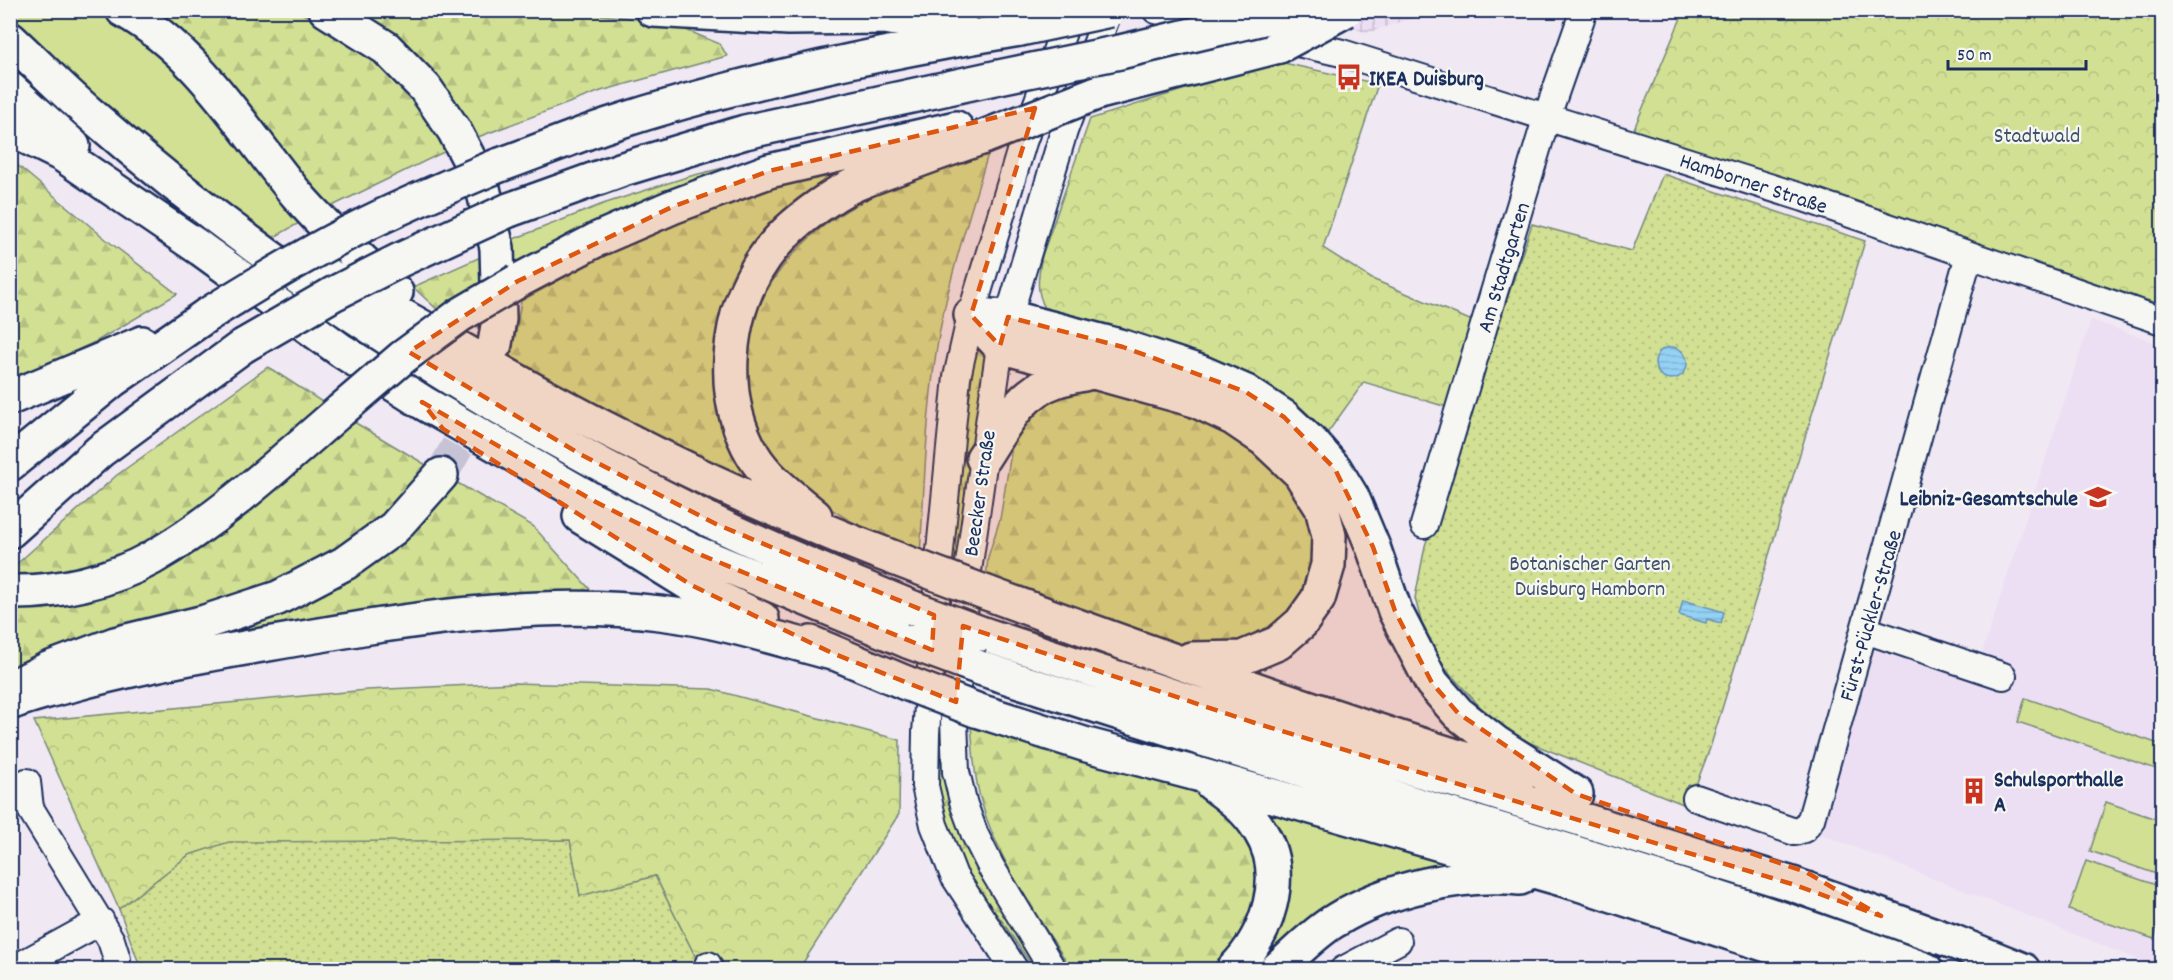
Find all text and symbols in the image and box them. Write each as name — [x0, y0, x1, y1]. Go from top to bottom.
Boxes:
scale bar — [1948, 33, 2086, 71]
text: 50 m — [1957, 44, 1992, 69]
bus stop icon: IKEA Duisburg — [1334, 62, 1364, 92]
place label: IKEA Duisburg — [1369, 65, 1484, 96]
park label: Stadtwald — [1994, 122, 2080, 153]
street label: Hamborner Straße — [1675, 147, 1831, 224]
street label: Am Stadtgarten — [1471, 199, 1540, 337]
street label: Beecker Straße — [957, 428, 1006, 559]
school or university icon: Leibniz-Gesamtschule — [2083, 482, 2113, 512]
place label: Leibniz-Gesamtschule — [1900, 485, 2078, 516]
street label: Fürst-Pückler-Straße — [1833, 527, 1912, 705]
park label: Botanischer Garten Duisburg Hamborn — [1509, 550, 1671, 606]
place label: Schulsporthalle A — [1994, 766, 2124, 822]
building icon: Schulsporthalle A — [1959, 776, 1989, 806]

